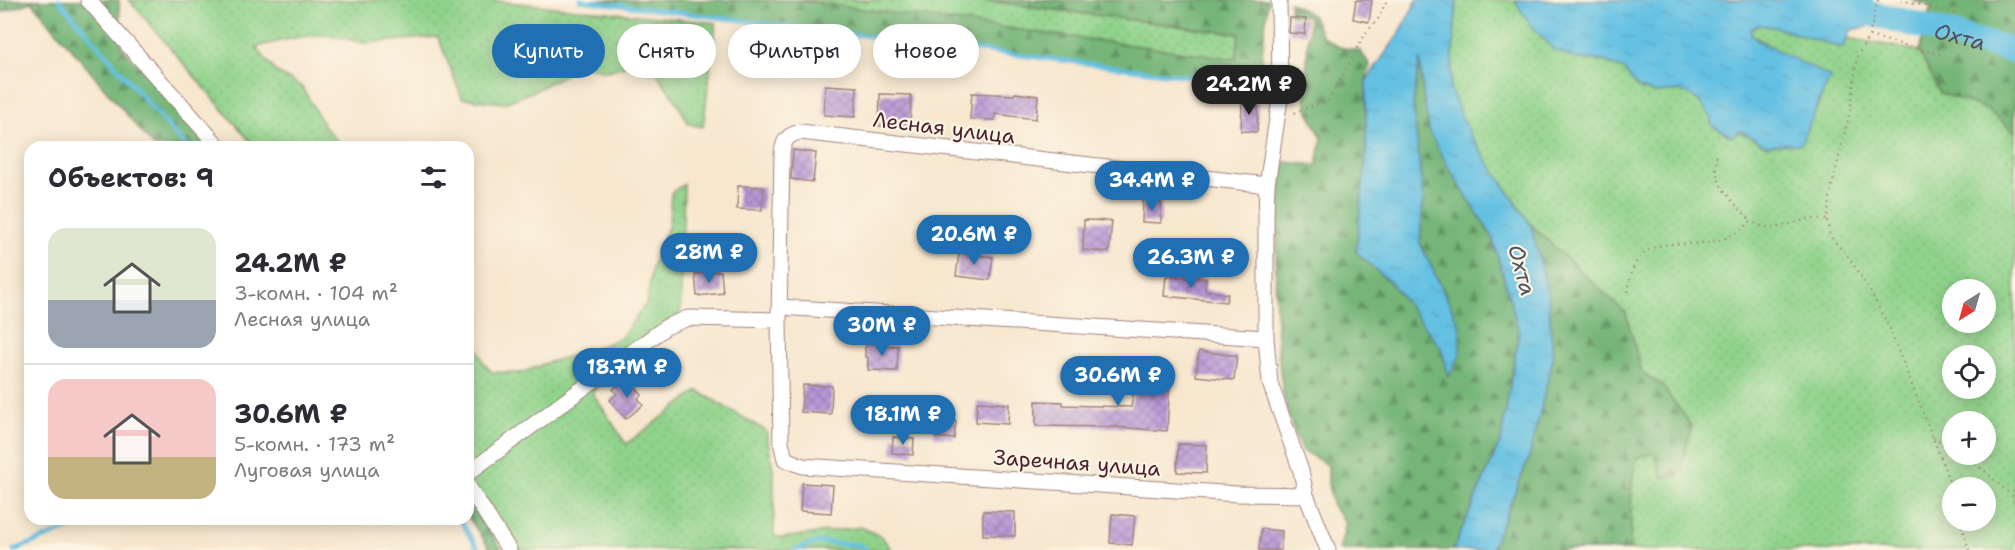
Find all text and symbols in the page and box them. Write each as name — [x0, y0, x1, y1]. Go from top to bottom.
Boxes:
water label: Охта — [1931, 16, 1989, 57]
chip: Купить — [492, 24, 605, 78]
chip: Снять — [617, 24, 716, 78]
chip: Фильтры — [728, 24, 861, 78]
chip: Новое — [873, 24, 979, 78]
pin: 24.2M ₽ — [1194, 65, 1304, 116]
text: 24.2M ₽ — [1206, 71, 1292, 97]
street label: Лесная улица — [871, 105, 1017, 151]
text: Объектов: 9 — [48, 160, 214, 195]
icon: filters — [417, 161, 450, 194]
pin: 34.4M ₽ — [1097, 161, 1207, 212]
text: 34.4M ₽ — [1109, 167, 1195, 193]
pin: 20.6M ₽ — [919, 215, 1029, 266]
text: 20.6M ₽ — [930, 221, 1018, 247]
pin: 28M ₽ — [667, 233, 751, 284]
pin: 26.3M ₽ — [1136, 238, 1246, 289]
text: 28M ₽ — [674, 239, 744, 265]
water label: Охта — [1501, 241, 1543, 299]
text: 26.3M ₽ — [1147, 244, 1235, 270]
text: 24.2M ₽ — [234, 245, 347, 280]
icon: home — [96, 252, 168, 324]
north arrow — [1942, 279, 1996, 333]
map controls — [1942, 279, 1996, 531]
text: 3-комн. · 104 m² — [234, 280, 398, 306]
text: Лесная улица — [234, 306, 370, 332]
pin: 30M ₽ — [840, 306, 924, 357]
text: 30M ₽ — [847, 312, 917, 338]
button: locate — [1942, 345, 1996, 399]
pin: 18.7M ₽ — [572, 348, 682, 399]
text: 18.7M ₽ — [586, 354, 668, 380]
pin: 30.6M ₽ — [1063, 356, 1173, 407]
text: 30.6M ₽ — [1074, 362, 1162, 388]
pin: 18.1M ₽ — [848, 395, 958, 446]
text: 30.6M ₽ — [234, 396, 348, 431]
text: 18.1M ₽ — [865, 401, 941, 427]
icon: home — [96, 403, 168, 475]
button: + — [1942, 411, 1996, 465]
text: 5-комн. · 173 m² — [234, 431, 395, 457]
street label: Заречная улица — [992, 443, 1162, 483]
text: Луговая улица — [234, 457, 380, 483]
button: − — [1942, 477, 1996, 531]

